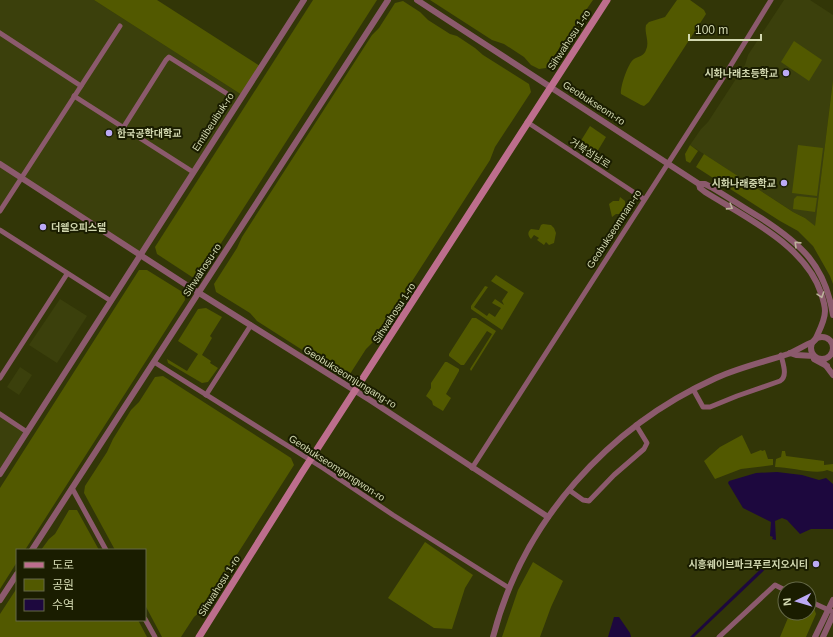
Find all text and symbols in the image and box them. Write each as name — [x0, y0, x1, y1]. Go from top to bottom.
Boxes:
street label: Sihwahosu 1-ro — [545, 8, 593, 72]
scale bar — [689, 16, 761, 42]
text: 100 m — [695, 23, 728, 37]
place label: 시화나래초등학교 — [704, 67, 778, 79]
marker: 시화나래초등학교 — [781, 68, 791, 78]
street label: Geobukseom-ro — [561, 79, 627, 127]
street label: Emtibeuibuk-ro — [190, 90, 236, 153]
place label: 한국공학대학교 — [117, 127, 181, 139]
marker: 한국공학대학교 — [104, 128, 114, 138]
street label: 거북섬남로 — [568, 136, 612, 170]
place label: 시화나래중학교 — [712, 177, 776, 189]
marker: 시화나래중학교 — [779, 178, 789, 188]
street label: Geobukseomnam-ro — [585, 187, 644, 270]
one-way arrow — [726, 203, 733, 210]
marker: 더웰오피스텔 — [38, 222, 48, 232]
place label: 더웰오피스텔 — [51, 222, 106, 233]
street label: Sihwahosu-ro — [181, 241, 223, 299]
one-way arrow — [794, 242, 802, 249]
street label: Sihwahosu 1-ro — [370, 281, 418, 345]
one-way arrow — [817, 291, 825, 298]
street label: Geobukseomjungang-ro — [302, 344, 399, 410]
street label: Geobukseomgongwon-ro — [287, 433, 387, 503]
legend — [16, 549, 146, 621]
street label: Sihwahosu 1-ro — [196, 553, 242, 618]
text: 도로 — [52, 558, 74, 572]
place label: 시흥웨이브파크푸르지오시티 — [688, 559, 808, 570]
marker: 시흥웨이브파크푸르지오시티 — [811, 559, 821, 569]
text: 공원 — [52, 578, 74, 592]
north arrow — [777, 581, 817, 621]
text: N — [781, 597, 793, 606]
text: 수역 — [52, 598, 74, 612]

